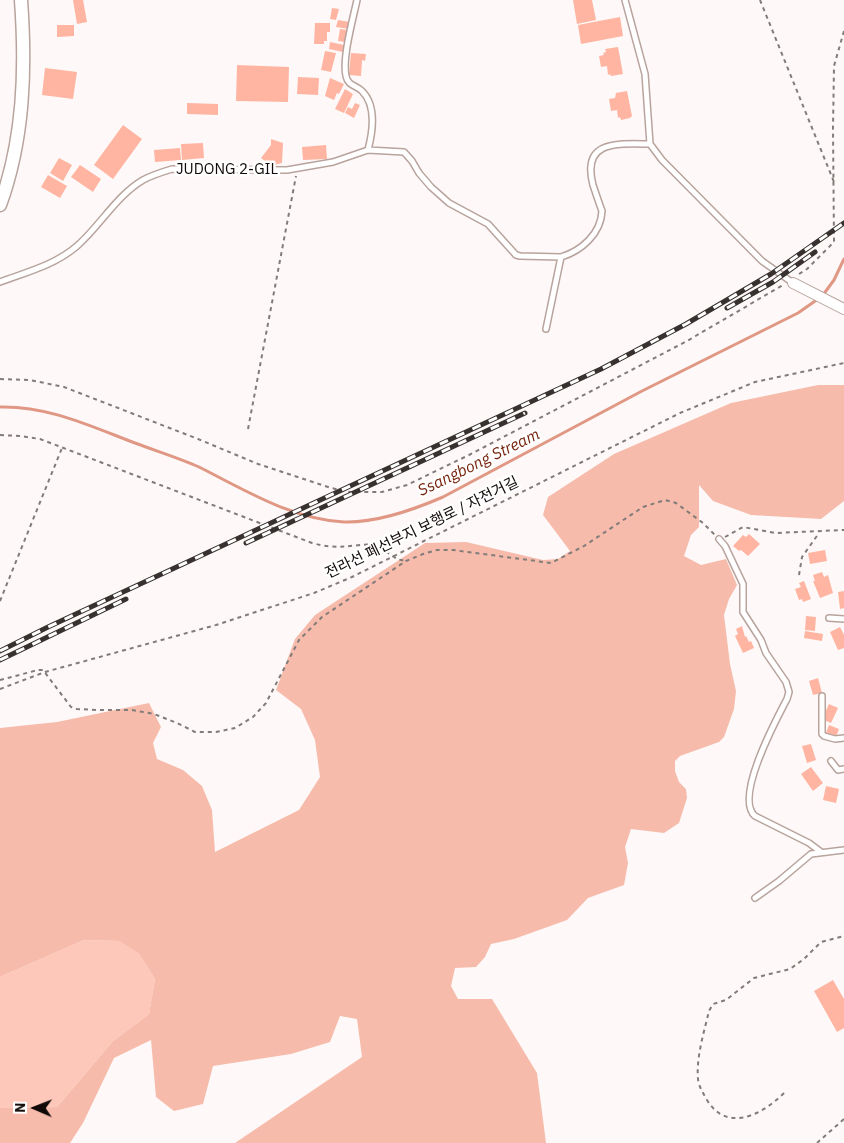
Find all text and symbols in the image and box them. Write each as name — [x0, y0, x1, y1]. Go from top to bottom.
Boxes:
street label: JUDONG 2-GIL — [176, 161, 278, 179]
water label: Ssangbong Stream — [415, 425, 543, 501]
street label: 전라선 폐선부지 보행로 / 자전거길 — [322, 473, 522, 583]
north arrow — [10, 1083, 60, 1133]
text: N — [11, 1103, 29, 1113]

